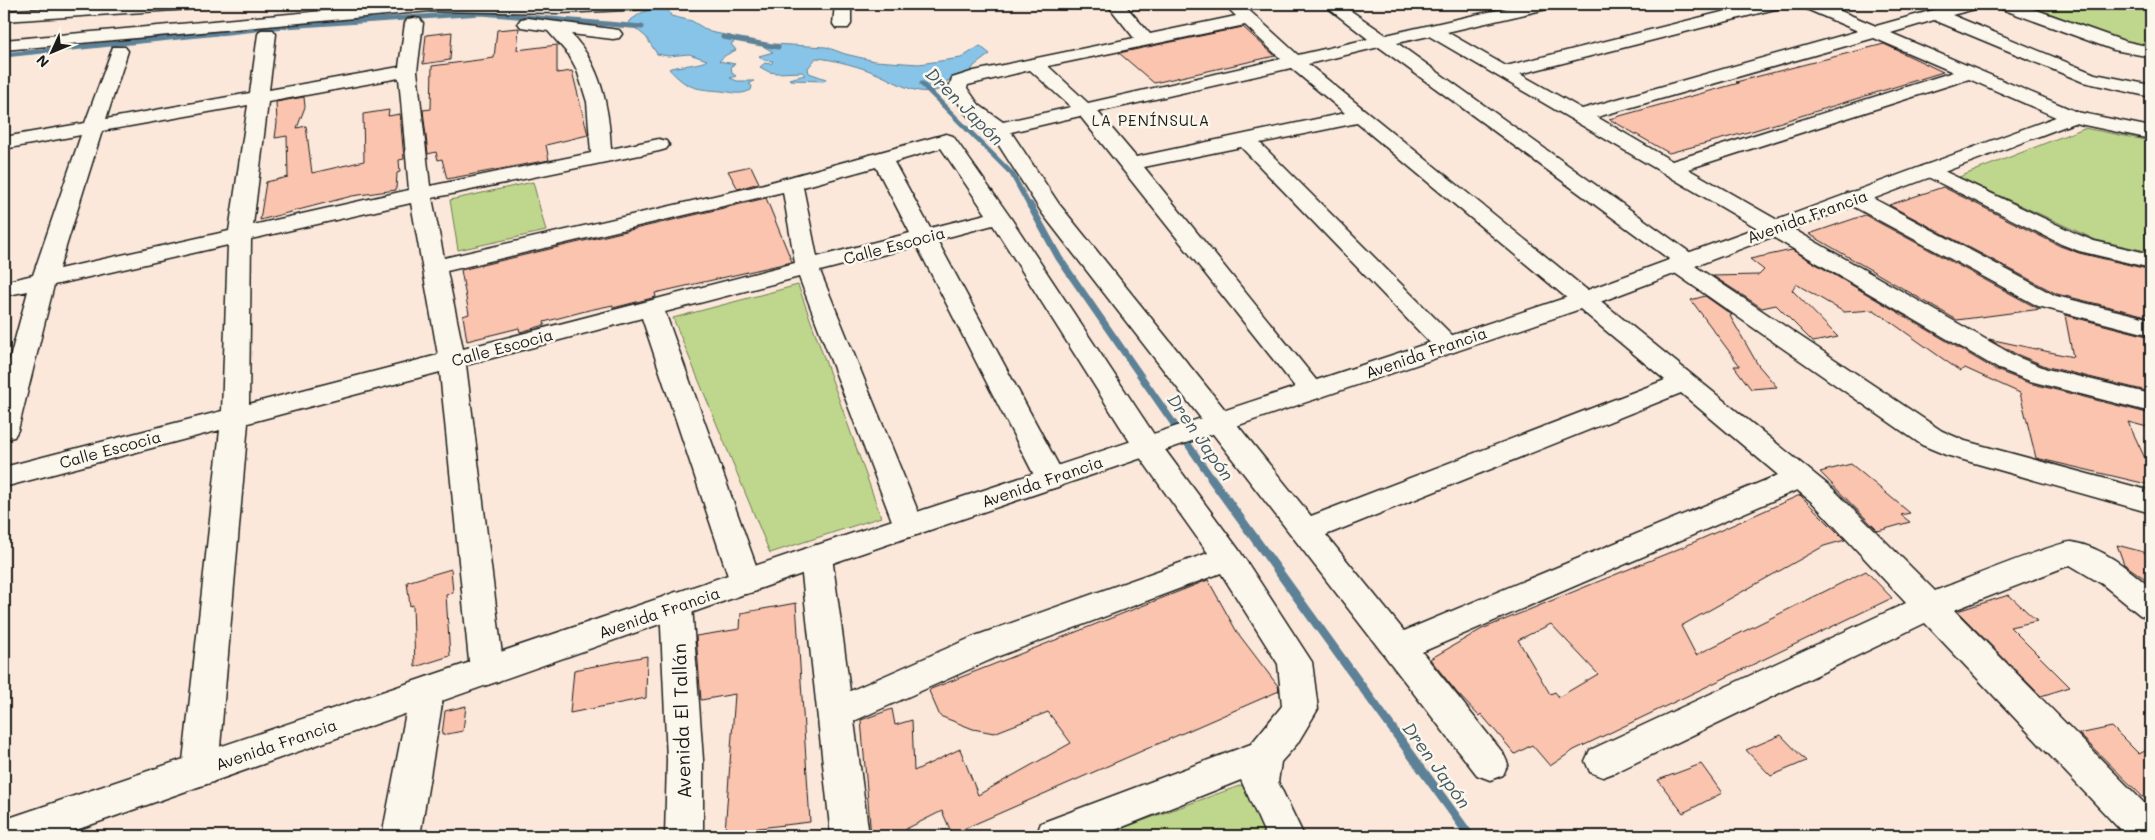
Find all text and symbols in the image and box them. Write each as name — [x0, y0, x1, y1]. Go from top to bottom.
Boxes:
north arrow — [28, 28, 78, 78]
text: N — [32, 51, 53, 72]
water label: Dren Japón — [921, 62, 1009, 150]
district label: LA PENÍNSULA — [1092, 110, 1210, 130]
street label: Avenida Francia — [1744, 184, 1870, 248]
street label: Calle Escocia — [841, 221, 947, 269]
street label: Avenida Francia — [1363, 321, 1489, 383]
street label: Calle Escocia — [449, 323, 555, 371]
water label: Dren Japón — [1162, 389, 1240, 485]
street label: Calle Escocia — [57, 425, 163, 473]
street label: Avenida Francia — [979, 450, 1105, 512]
street label: Avenida Francia — [596, 581, 722, 643]
street label: Avenida El Tallán — [666, 643, 696, 799]
street label: Avenida Francia — [213, 713, 339, 775]
water label: Dren Japón — [1398, 717, 1476, 813]

